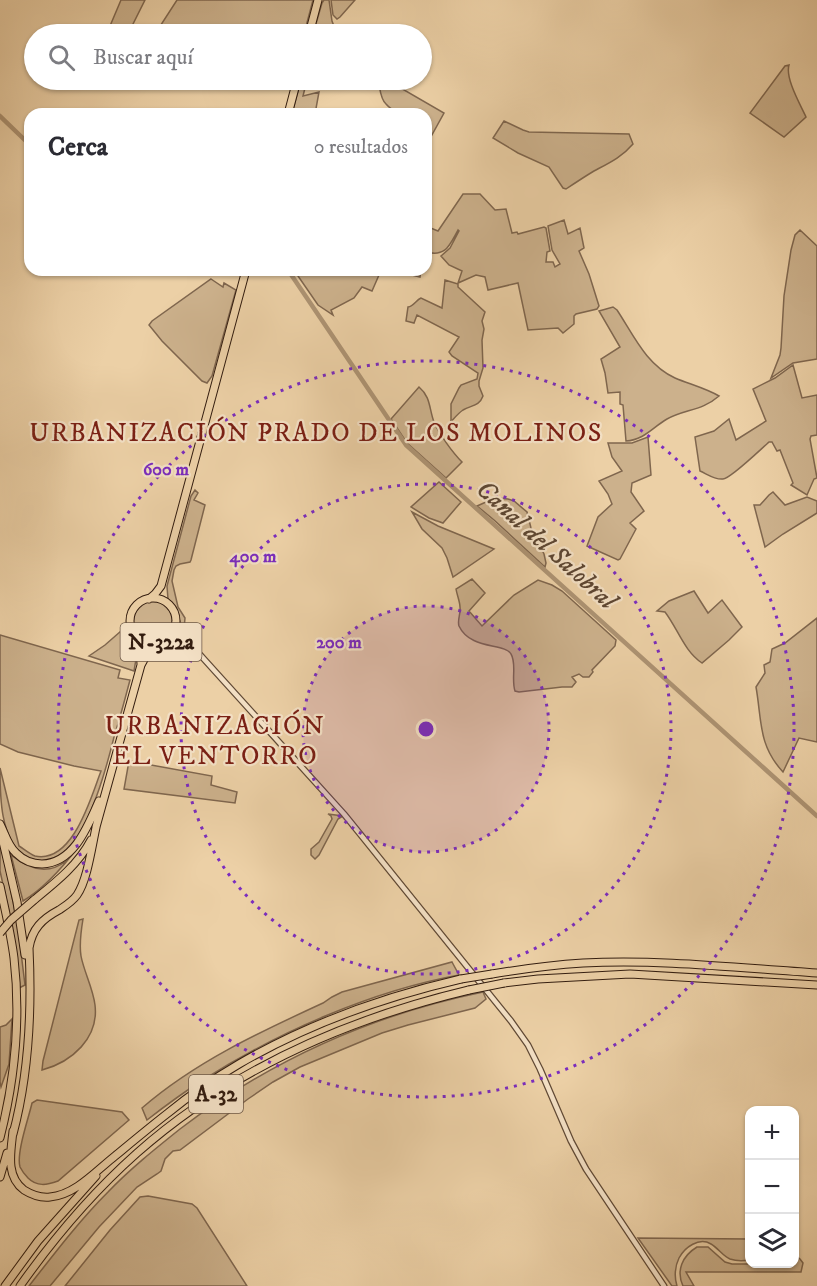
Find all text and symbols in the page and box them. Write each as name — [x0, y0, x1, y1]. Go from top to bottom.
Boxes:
search box — [24, 24, 432, 90]
icon: search — [45, 41, 78, 74]
text: Buscar aquí — [93, 44, 193, 71]
text: Cerca — [48, 131, 108, 164]
text: 0 resultados — [314, 135, 408, 160]
district label: URBANIZACIÓN PRADO DE LOS MOLINOS — [29, 416, 603, 450]
text: 600 m — [143, 459, 190, 481]
water label: Canal del Salobral — [469, 473, 626, 619]
text: 400 m — [228, 546, 277, 568]
road number: N-322a — [120, 623, 201, 661]
text: 200 m — [316, 632, 362, 654]
district label: URBANIZACIÓN EL VENTORRO — [105, 709, 325, 773]
centre of rings — [416, 719, 436, 739]
road number: A-32 — [189, 1075, 243, 1113]
map controls — [745, 1106, 799, 1268]
button: + — [745, 1106, 799, 1160]
button: − — [745, 1160, 799, 1214]
button: layers — [745, 1214, 799, 1268]

